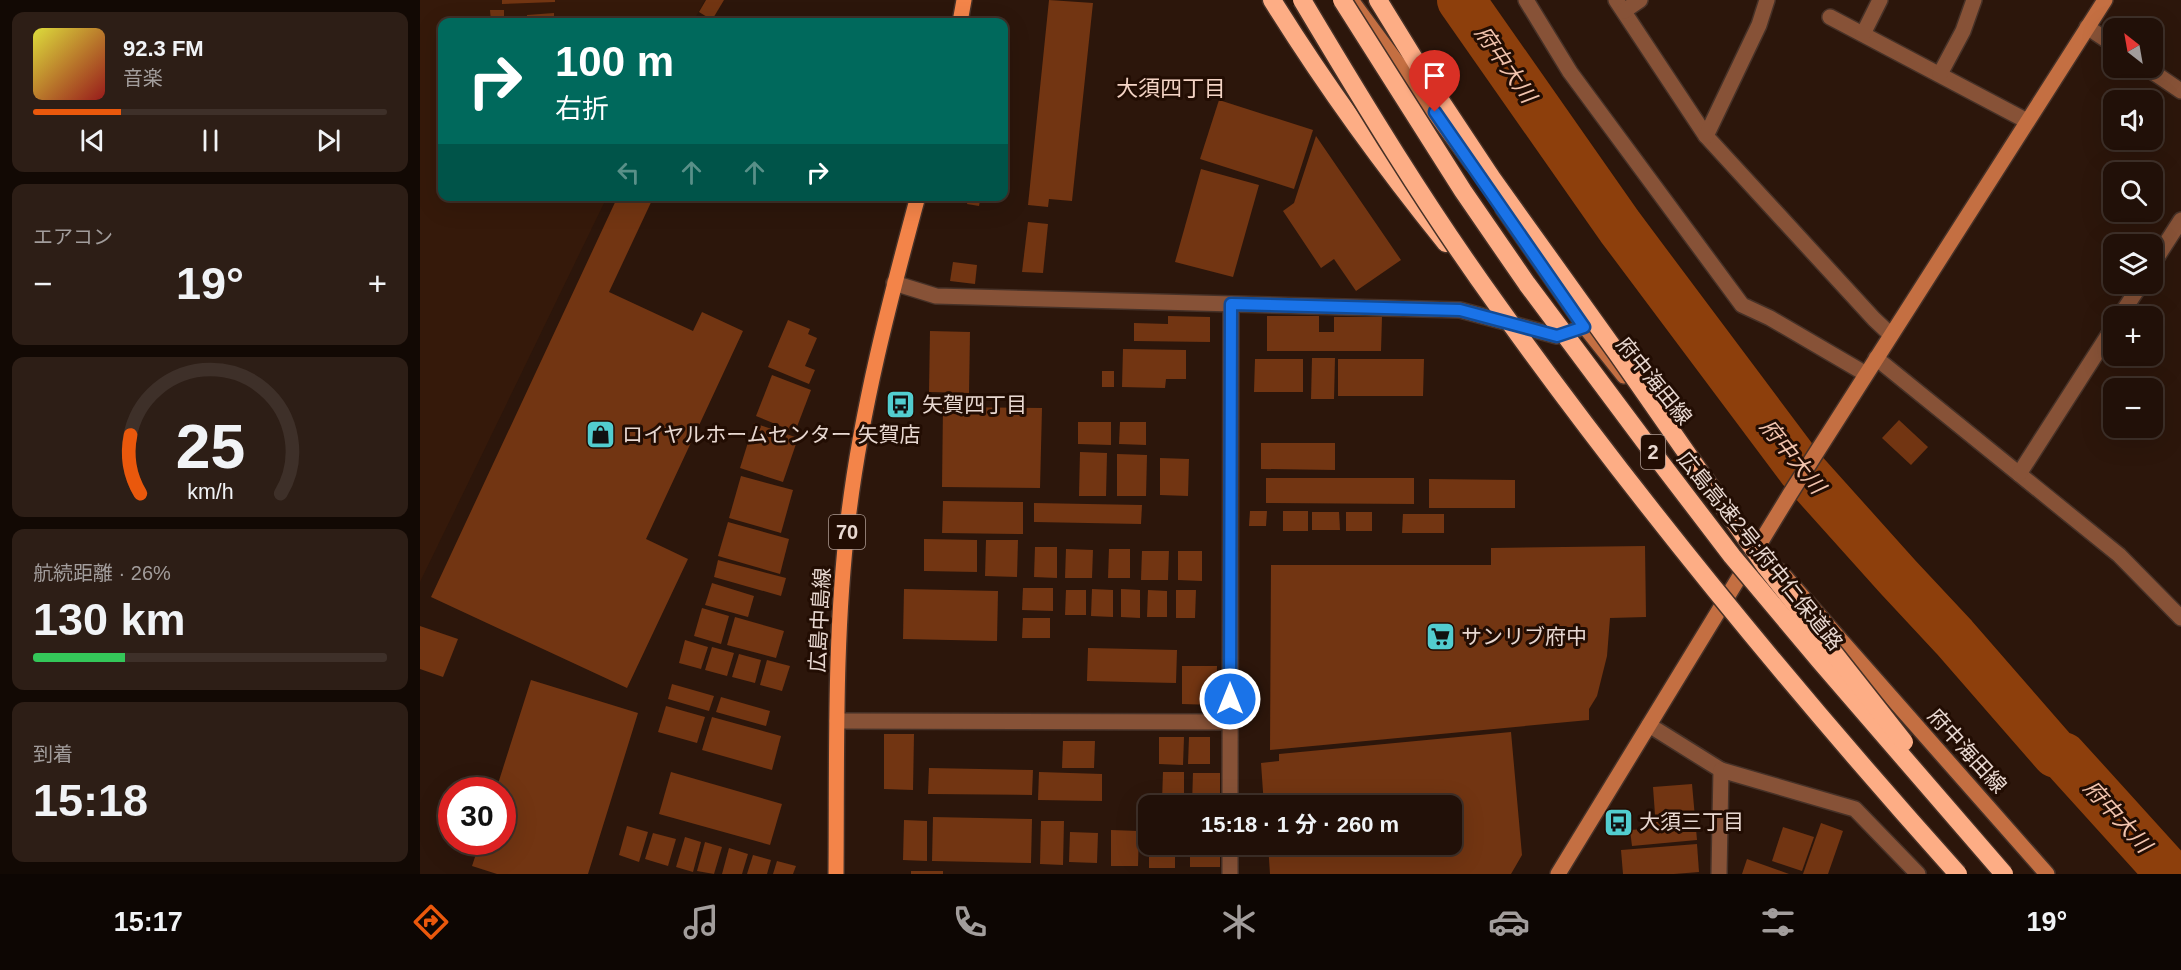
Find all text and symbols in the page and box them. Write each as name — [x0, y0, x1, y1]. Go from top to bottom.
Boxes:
north arrow — [2103, 18, 2163, 78]
map controls — [2103, 18, 2163, 438]
water label: 府中大川 — [1470, 21, 1542, 109]
text: 92.3 FM — [123, 36, 204, 61]
text: 100 m — [555, 38, 674, 85]
icon: right — [456, 42, 534, 120]
pin — [1409, 50, 1460, 112]
icon: arrive — [1418, 59, 1451, 92]
text: 音楽 — [123, 67, 163, 89]
district label: 大須四丁目 — [1116, 76, 1226, 101]
button: sound — [2103, 90, 2163, 150]
text: 右折 — [555, 94, 609, 124]
icon: previous — [76, 124, 109, 157]
icon: pause — [194, 124, 227, 157]
icon: next — [312, 124, 345, 157]
icon: left — [612, 156, 645, 189]
icon: ahead — [675, 156, 708, 189]
icon: ahead — [738, 156, 771, 189]
icon: right — [801, 156, 834, 189]
button: search — [2103, 162, 2163, 222]
text: エアコン — [33, 226, 113, 248]
button: layers — [2103, 234, 2163, 294]
text: 19° — [176, 258, 244, 309]
text: − — [33, 265, 52, 302]
text: + — [368, 265, 387, 302]
button: + — [2103, 306, 2163, 366]
street label: 府中海田線 — [1612, 333, 1696, 429]
button: − — [2103, 378, 2163, 438]
bus stop icon: 矢賀四丁目 — [885, 389, 917, 421]
place label: 矢賀四丁目 — [922, 393, 1027, 416]
text: 25 — [175, 412, 245, 481]
water label: 府中大川 — [1755, 414, 1831, 500]
shop icon: ロイヤルホームセンター 矢賀店 — [585, 419, 617, 451]
place label: ロイヤルホームセンター 矢賀店 — [622, 423, 921, 446]
road number: 2 — [1641, 435, 1665, 469]
street label: 広島高速2号;府中仁保道路 — [1673, 447, 1848, 654]
text: km/h — [187, 480, 233, 504]
road number: 70 — [829, 515, 865, 549]
text: 航続距離 · 26% — [33, 562, 171, 584]
street label: 広島中島線 — [805, 567, 834, 673]
text: 130 km — [33, 594, 186, 645]
supermarket icon: サンリブ府中 — [1424, 621, 1456, 653]
place label: サンリブ府中 — [1461, 625, 1587, 648]
position arrow — [1198, 667, 1262, 731]
street label: 府中海田線 — [1924, 704, 2011, 797]
text: 到着 — [33, 743, 73, 765]
text: 15:18 — [33, 775, 148, 826]
water label: 府中大川 — [2079, 775, 2158, 859]
speed limit sign: 30 — [438, 777, 516, 855]
bus stop icon: 大須三丁目 — [1602, 806, 1634, 838]
place label: 大須三丁目 — [1639, 810, 1744, 833]
text: 15:18 · 1 分 · 260 m — [1201, 812, 1399, 837]
icon: directions — [410, 901, 452, 943]
icon: music — [680, 901, 722, 943]
icon: phone — [949, 901, 991, 943]
icon: climate — [1218, 901, 1260, 943]
icon: car — [1488, 901, 1530, 943]
icon: filters — [1757, 901, 1799, 943]
text: 15:17 — [114, 907, 183, 937]
text: 19° — [2026, 907, 2067, 937]

